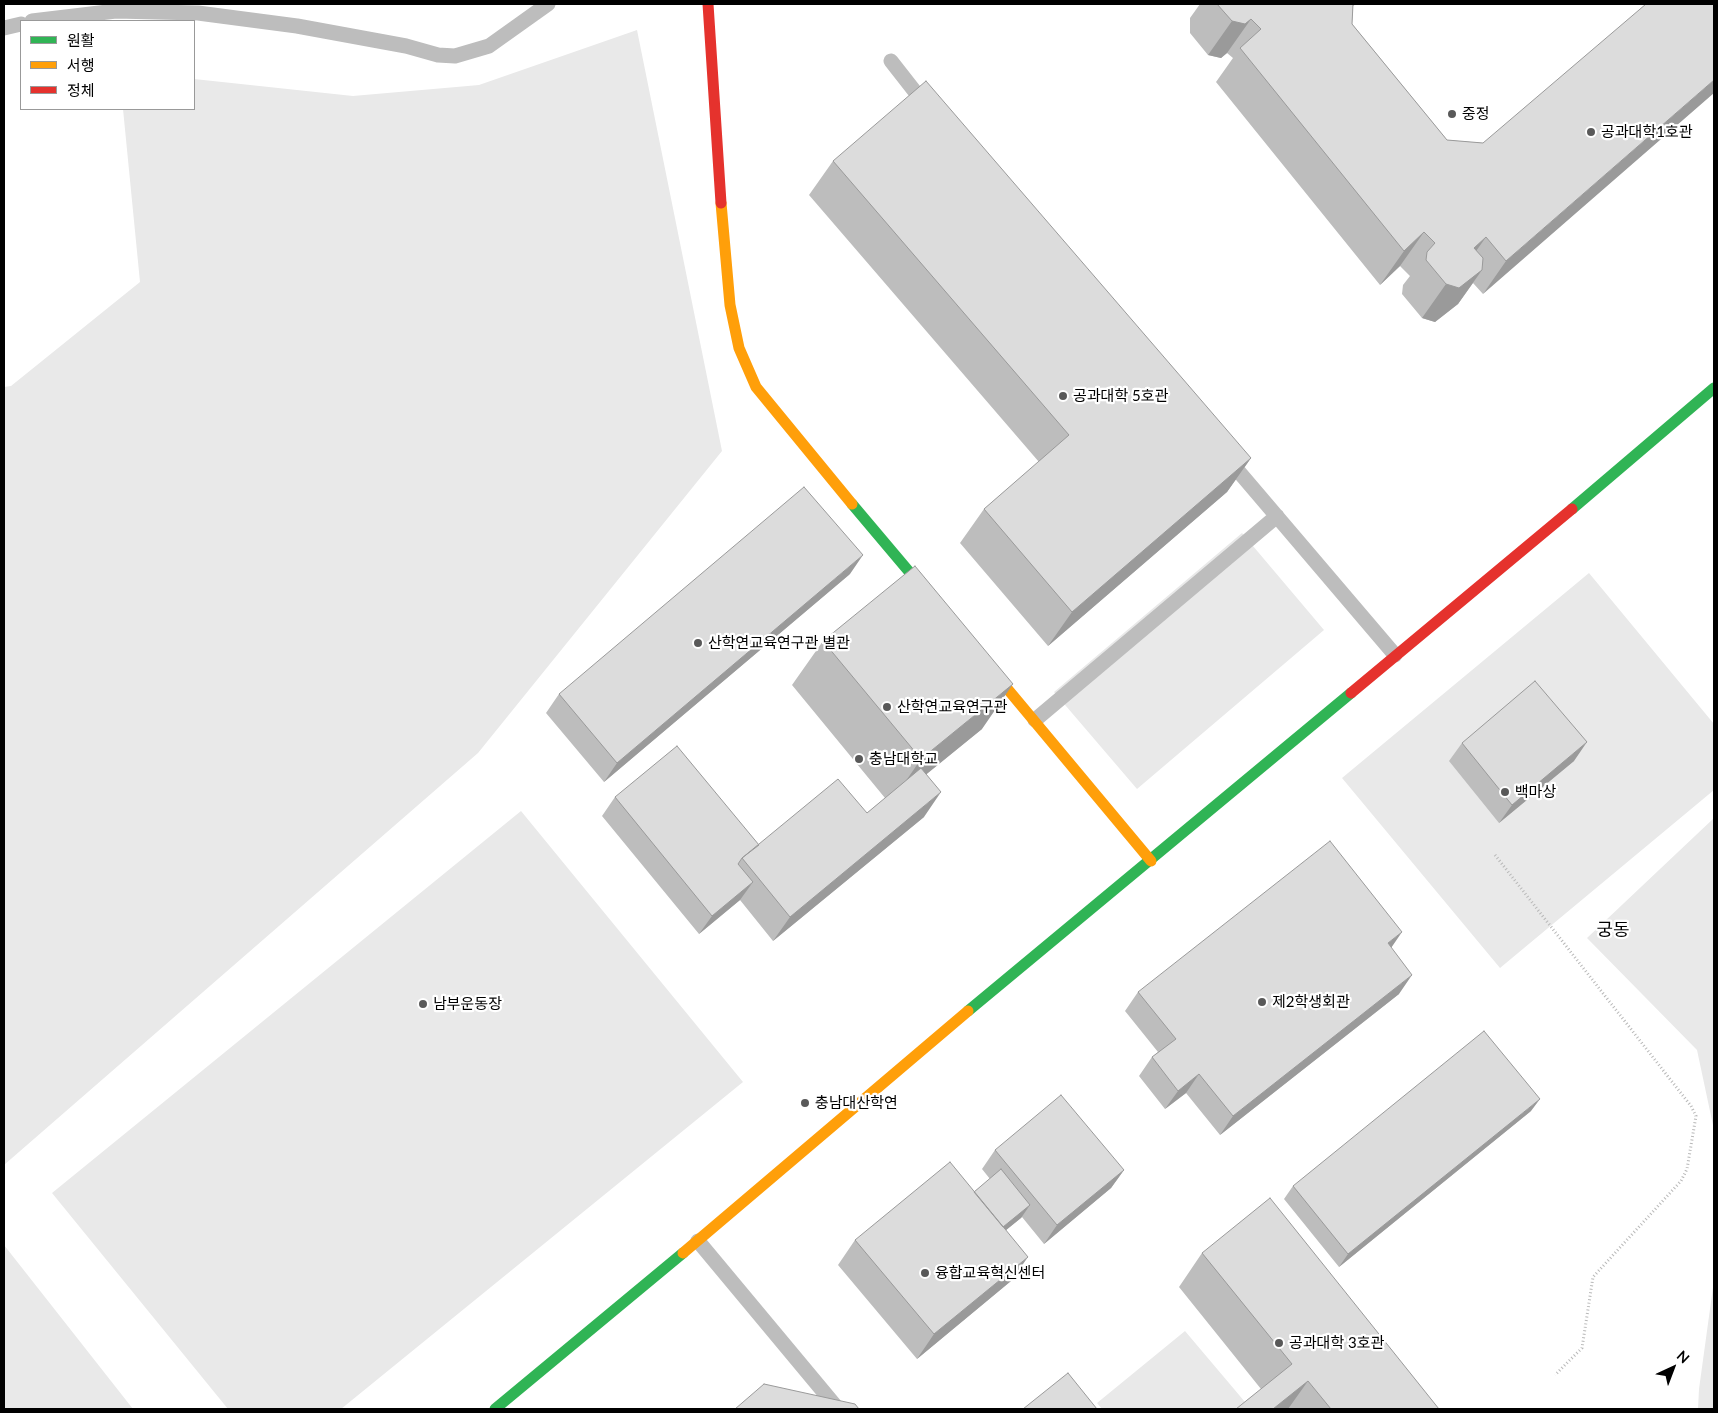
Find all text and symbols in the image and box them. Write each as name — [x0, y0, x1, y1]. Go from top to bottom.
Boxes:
legend — [20, 20, 195, 110]
text: 원활 — [67, 31, 95, 49]
text: 서행 — [67, 56, 95, 74]
text: 정체 — [67, 81, 95, 99]
place label: 중정 — [1462, 105, 1490, 123]
marker: 중정 — [1446, 108, 1458, 120]
place label: 공과대학1호관 — [1601, 123, 1692, 141]
marker: 공과대학1호관 — [1585, 126, 1597, 138]
place label: 공과대학 5호관 — [1073, 387, 1168, 405]
marker: 공과대학 5호관 — [1057, 390, 1069, 402]
place label: 산학연교육연구관 별관 — [708, 634, 850, 652]
marker: 산학연교육연구관 별관 — [692, 637, 704, 649]
place label: 산학연교육연구관 — [897, 698, 1007, 716]
marker: 산학연교육연구관 — [881, 701, 893, 713]
place label: 충남대학교 — [869, 750, 938, 768]
marker: 충남대학교 — [853, 753, 865, 765]
place label: 백마상 — [1515, 783, 1556, 801]
marker: 백마상 — [1499, 786, 1511, 798]
district label: 궁동 — [1596, 919, 1630, 941]
place label: 제2학생회관 — [1272, 993, 1350, 1011]
place label: 남부운동장 — [433, 995, 502, 1013]
marker: 제2학생회관 — [1256, 996, 1268, 1008]
marker: 남부운동장 — [417, 998, 429, 1010]
place label: 충남대산학연 — [815, 1094, 898, 1112]
marker: 충남대산학연 — [799, 1097, 811, 1109]
place label: 융합교육혁신센터 — [935, 1264, 1045, 1282]
marker: 융합교육혁신센터 — [919, 1267, 931, 1279]
place label: 공과대학 3호관 — [1289, 1334, 1384, 1352]
marker: 공과대학 3호관 — [1273, 1337, 1285, 1349]
north arrow — [1648, 1343, 1698, 1393]
text: N — [1674, 1347, 1693, 1367]

